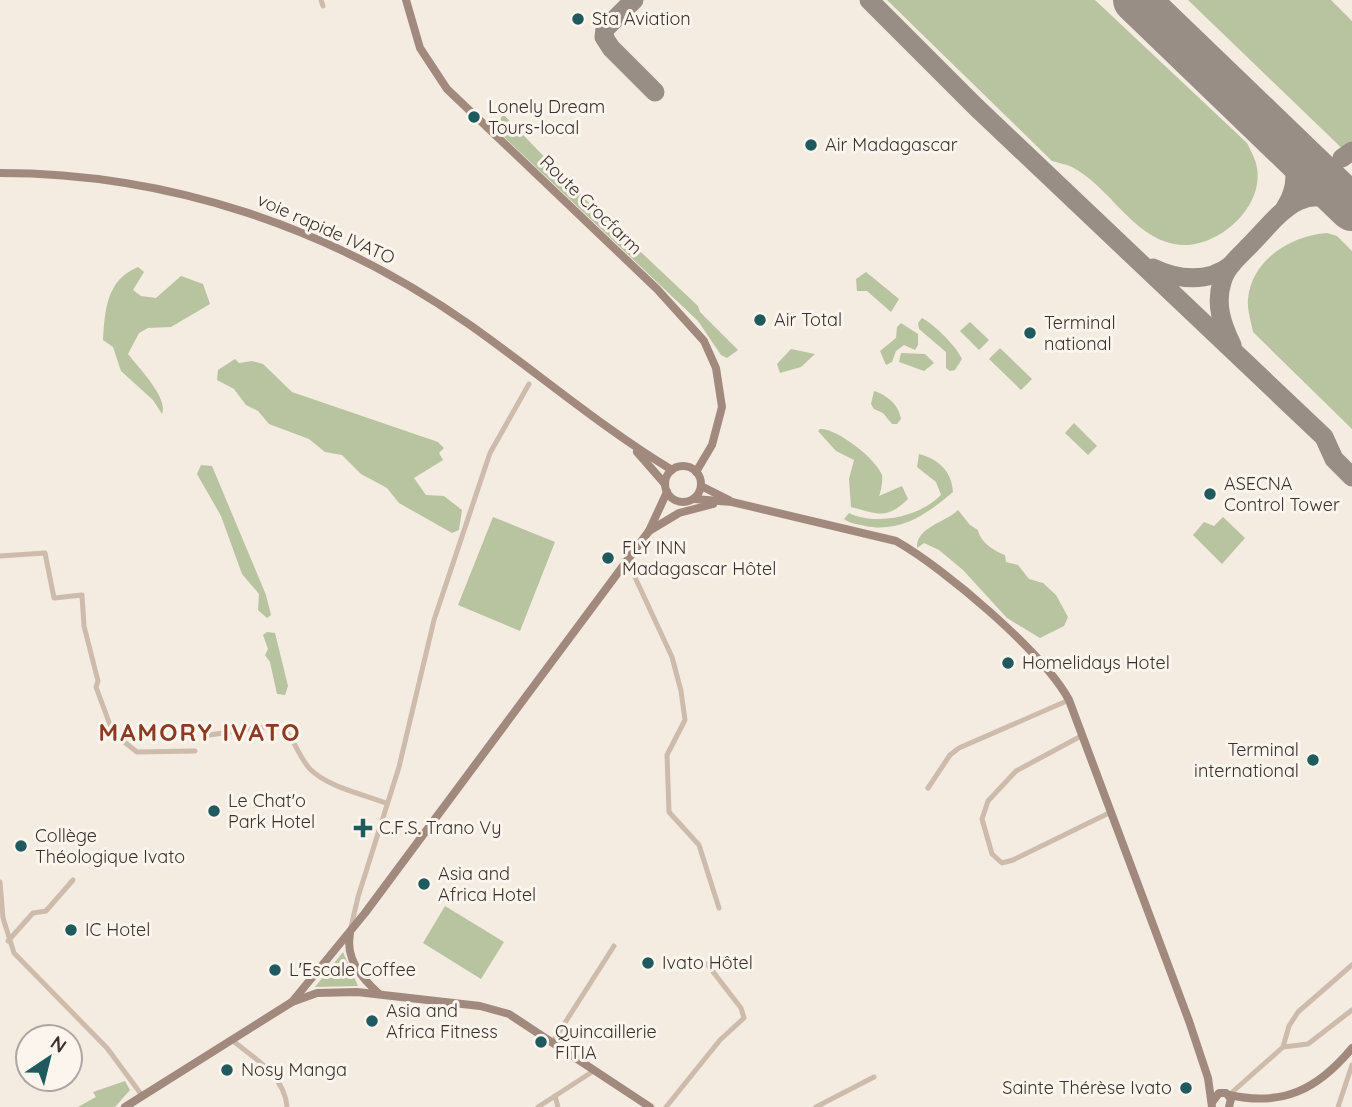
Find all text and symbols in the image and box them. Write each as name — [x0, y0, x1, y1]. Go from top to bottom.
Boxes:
place label: Sta Aviation — [592, 7, 691, 30]
marker: Sta Aviation — [570, 11, 586, 27]
place label: Lonely Dream Tours-local — [488, 95, 605, 139]
marker: Lonely Dream Tours-local — [466, 109, 482, 125]
place label: Air Madagascar — [825, 133, 958, 156]
marker: Air Madagascar — [803, 137, 819, 153]
street label: Route Crocfarm — [535, 150, 647, 259]
street label: voie rapide IVATO — [254, 188, 399, 269]
place label: Air Total — [774, 308, 842, 331]
place label: Terminal national — [1044, 311, 1116, 355]
marker: Air Total — [752, 312, 768, 328]
marker: Terminal national — [1022, 325, 1038, 341]
place label: ASECNA Control Tower — [1224, 472, 1340, 516]
marker: ASECNA Control Tower — [1202, 486, 1218, 502]
place label: FLY INN Madagascar Hôtel — [622, 536, 776, 580]
marker: FLY INN Madagascar Hôtel — [600, 550, 616, 566]
place label: Homelidays Hotel — [1022, 651, 1170, 674]
marker: Homelidays Hotel — [1000, 655, 1016, 671]
district label: MAMORY IVATO — [99, 717, 301, 747]
place label: Terminal international — [1194, 738, 1299, 782]
marker: Terminal international — [1305, 752, 1321, 768]
place label: Le Chat'o Park Hotel — [228, 789, 315, 833]
marker: Le Chat'o Park Hotel — [206, 803, 222, 819]
place label: C.F.S. Trano Vy — [379, 816, 502, 839]
marker: C.F.S. Trano Vy — [353, 818, 373, 838]
place label: Collège Théologique Ivato — [35, 824, 185, 868]
marker: Collège Théologique Ivato — [13, 838, 29, 854]
place label: Asia and Africa Hotel — [438, 862, 536, 906]
marker: Asia and Africa Hotel — [416, 876, 432, 892]
place label: IC Hotel — [85, 918, 150, 941]
marker: IC Hotel — [63, 922, 79, 938]
place label: Ivato Hôtel — [662, 951, 753, 974]
marker: Ivato Hôtel — [640, 955, 656, 971]
place label: L'Escale Coffee — [289, 958, 416, 981]
marker: L'Escale Coffee — [267, 962, 283, 978]
place label: Asia and Africa Fitness — [386, 999, 498, 1043]
marker: Asia and Africa Fitness — [364, 1013, 380, 1029]
place label: Quincaillerie FITIA — [555, 1020, 657, 1064]
north arrow — [14, 1023, 84, 1093]
text: N — [46, 1030, 71, 1058]
marker: Quincaillerie FITIA — [533, 1034, 549, 1050]
place label: Nosy Manga — [241, 1058, 347, 1081]
marker: Nosy Manga — [219, 1062, 235, 1078]
place label: Sainte Thérèse Ivato — [1002, 1076, 1172, 1099]
marker: Sainte Thérèse Ivato — [1178, 1080, 1194, 1096]

